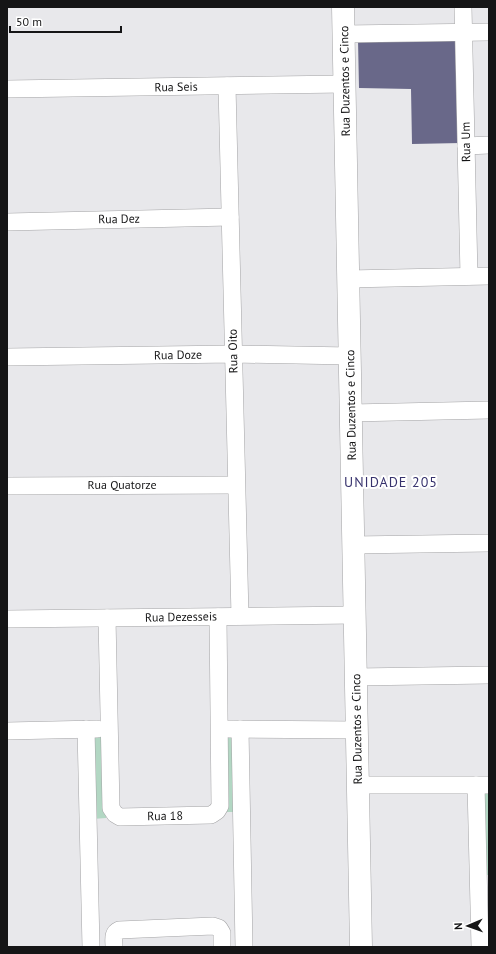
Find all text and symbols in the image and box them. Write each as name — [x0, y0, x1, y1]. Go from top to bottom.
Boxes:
scale bar — [10, 8, 121, 34]
text: 50 m — [16, 14, 42, 29]
street label: Rua Duzentos e Cinco — [336, 25, 353, 137]
street label: Rua Seis — [154, 79, 198, 94]
street label: Rua Um — [458, 122, 473, 162]
street label: Rua Dez — [98, 211, 140, 226]
street label: Rua Oito — [225, 329, 240, 373]
street label: Rua Doze — [154, 347, 202, 362]
street label: Rua Duzentos e Cinco — [342, 349, 359, 461]
district label: UNIDADE 205 — [344, 473, 438, 491]
street label: Rua Quatorze — [88, 477, 157, 492]
street label: Rua Dezesseis — [145, 608, 217, 625]
street label: Rua Duzentos e Cinco — [348, 673, 365, 785]
street label: Rua 18 — [147, 808, 183, 823]
north arrow — [448, 906, 488, 946]
text: N — [451, 922, 465, 930]

